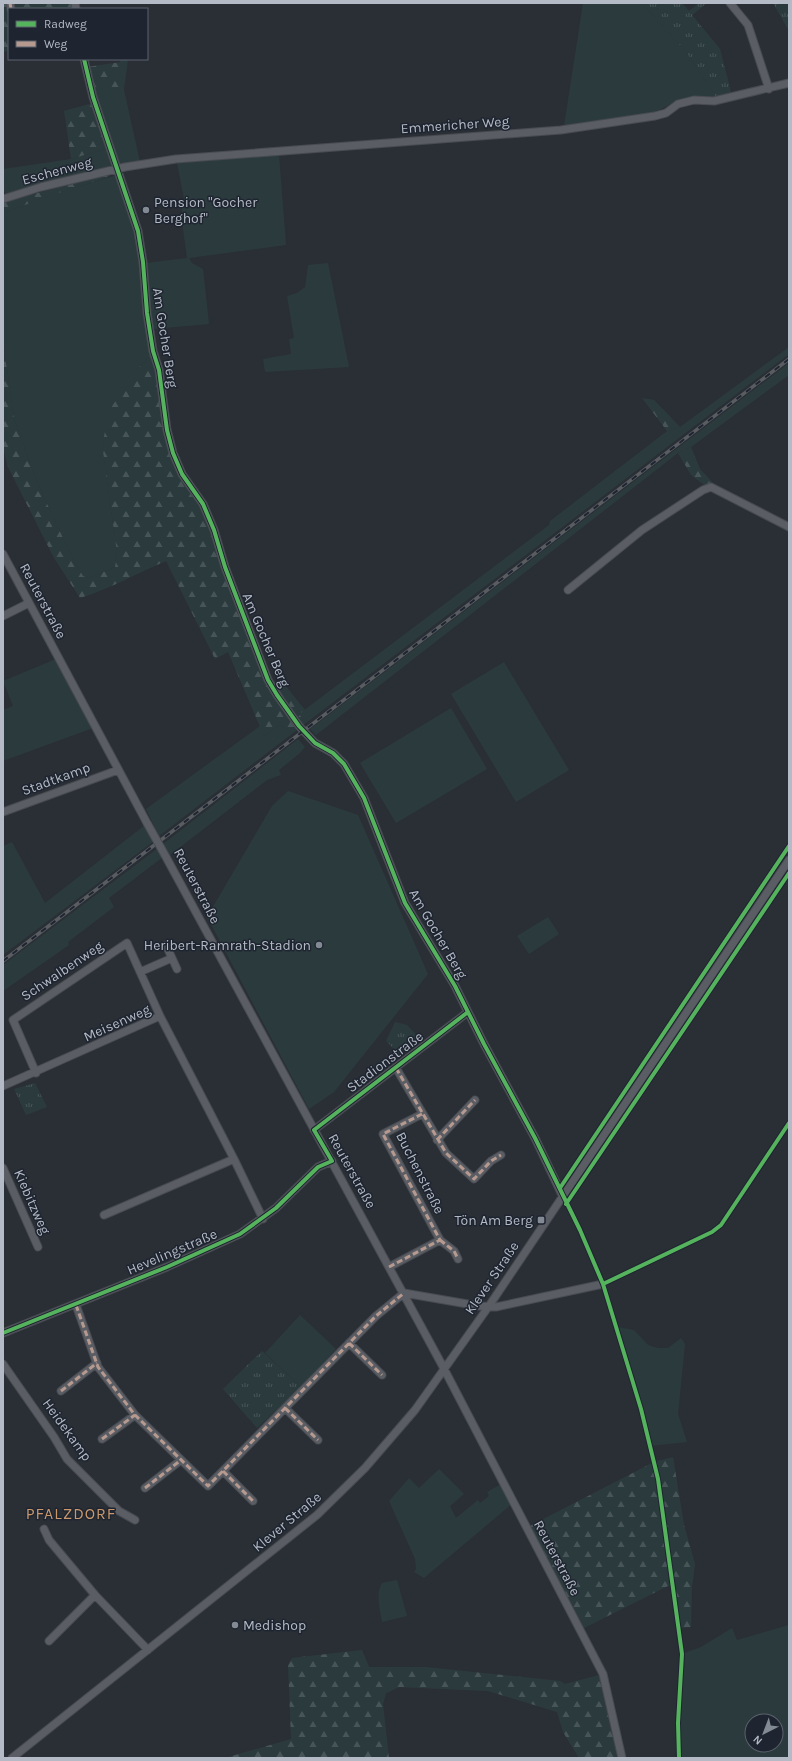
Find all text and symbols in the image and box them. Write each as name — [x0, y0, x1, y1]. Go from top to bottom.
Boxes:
legend — [8, 8, 148, 60]
text: Radweg — [44, 17, 87, 31]
text: Weg — [44, 37, 68, 51]
street label: Emmericher Weg — [400, 113, 510, 137]
street label: Eschenweg — [20, 153, 94, 188]
place label: Pension "Gocher Berghof" — [154, 194, 258, 227]
marker: Pension "Gocher Berghof" — [141, 205, 151, 215]
street label: Am Gocher Berg — [149, 287, 181, 389]
street label: Reuterstraße — [16, 560, 70, 642]
street label: Am Gocher Berg — [238, 590, 294, 690]
street label: Stadtkamp — [19, 759, 93, 799]
street label: Reuterstraße — [170, 845, 224, 927]
street label: Am Gocher Berg — [405, 886, 471, 982]
street label: Schwalbenweg — [18, 937, 106, 1005]
place label: Heribert-Ramrath-Stadion — [144, 937, 311, 954]
marker: Heribert-Ramrath-Stadion — [314, 940, 324, 950]
street label: Meisenweg — [81, 1001, 153, 1045]
street label: Stadionstraße — [343, 1028, 427, 1096]
street label: Buchenstraße — [392, 1129, 448, 1217]
street label: Reuterstraße — [324, 1131, 380, 1211]
street label: Kiebitzweg — [10, 1167, 54, 1237]
place label: Tön Am Berg — [455, 1212, 533, 1229]
marker: Tön Am Berg — [536, 1215, 546, 1225]
street label: Hevelingstraße — [124, 1225, 220, 1279]
street label: Klever Straße — [461, 1238, 523, 1318]
street label: Heidekamp — [39, 1395, 95, 1465]
street label: Klever Straße — [249, 1488, 325, 1556]
district label: PFALZDORF — [26, 1504, 116, 1523]
street label: Reuterstraße — [530, 1517, 584, 1599]
place label: Medishop — [243, 1617, 306, 1634]
marker: Medishop — [230, 1620, 240, 1630]
north arrow — [744, 1713, 784, 1753]
text: N — [750, 1733, 765, 1748]

